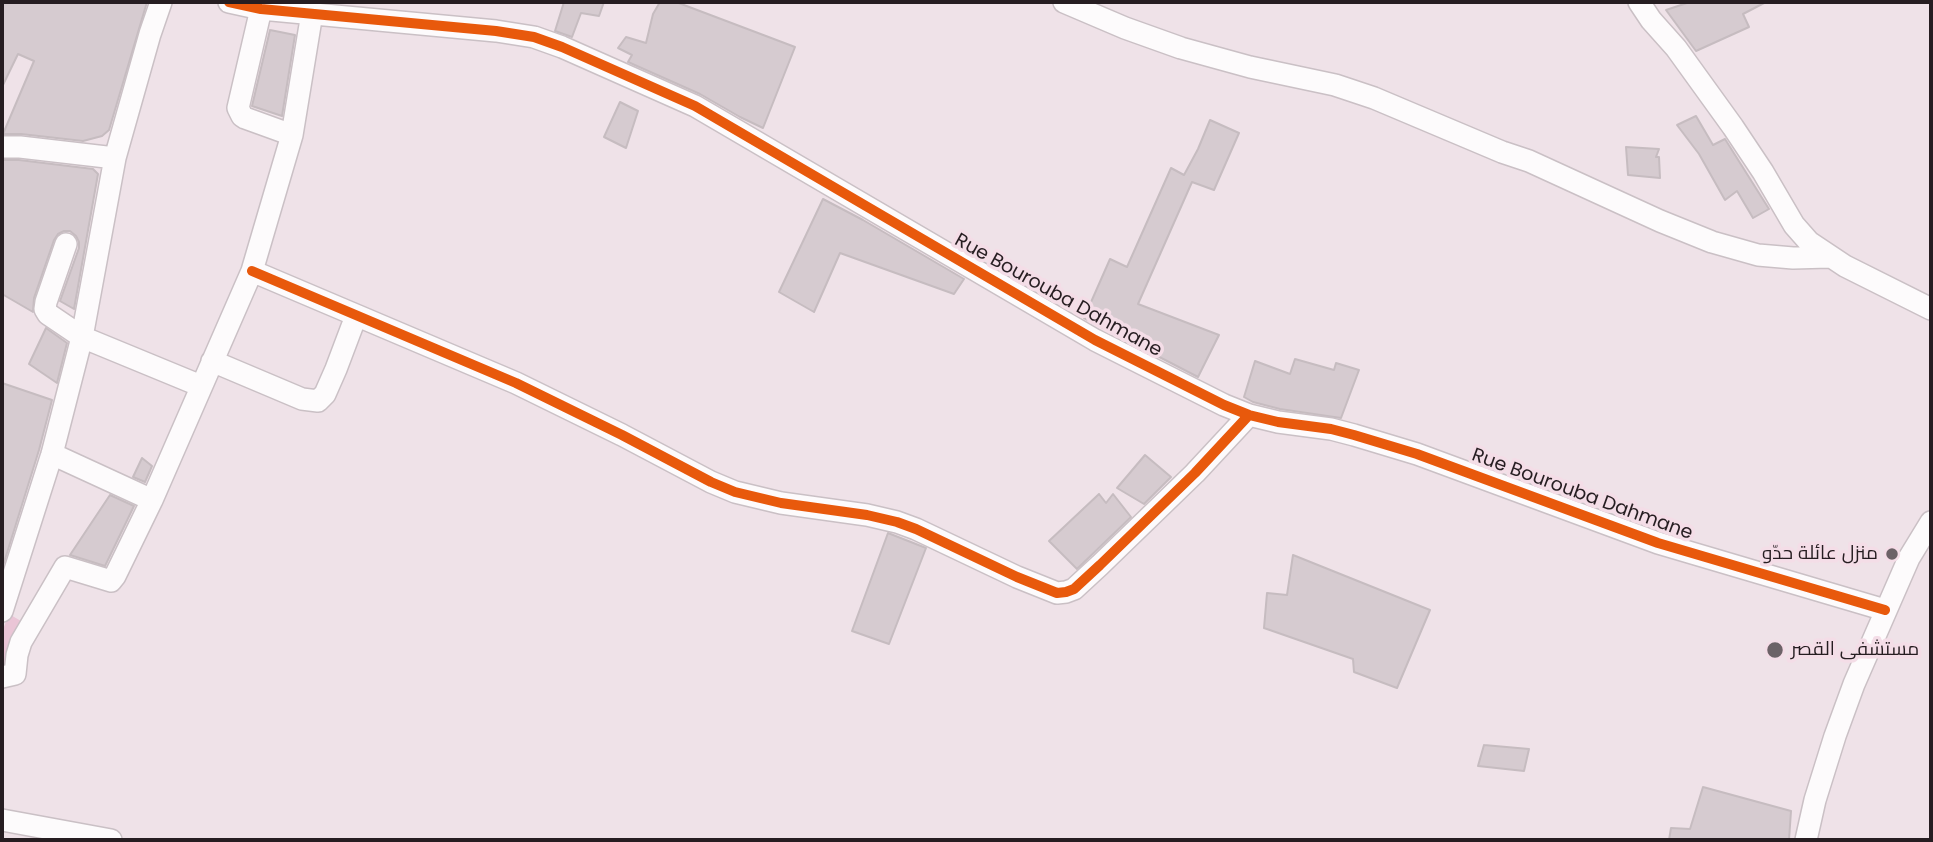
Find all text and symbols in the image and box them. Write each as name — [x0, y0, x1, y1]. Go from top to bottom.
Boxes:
street label: Rue Bourouba Dahmane — [950, 229, 1166, 363]
street label: Rue Bourouba Dahmane — [1468, 444, 1696, 546]
place label: منزل عائلة حدّو — [1762, 543, 1878, 565]
marker: منزل عائلة حدّو — [1884, 546, 1900, 562]
place label: مستشفى القصر — [1791, 639, 1919, 661]
marker: مستشفى القصر — [1765, 640, 1785, 660]

